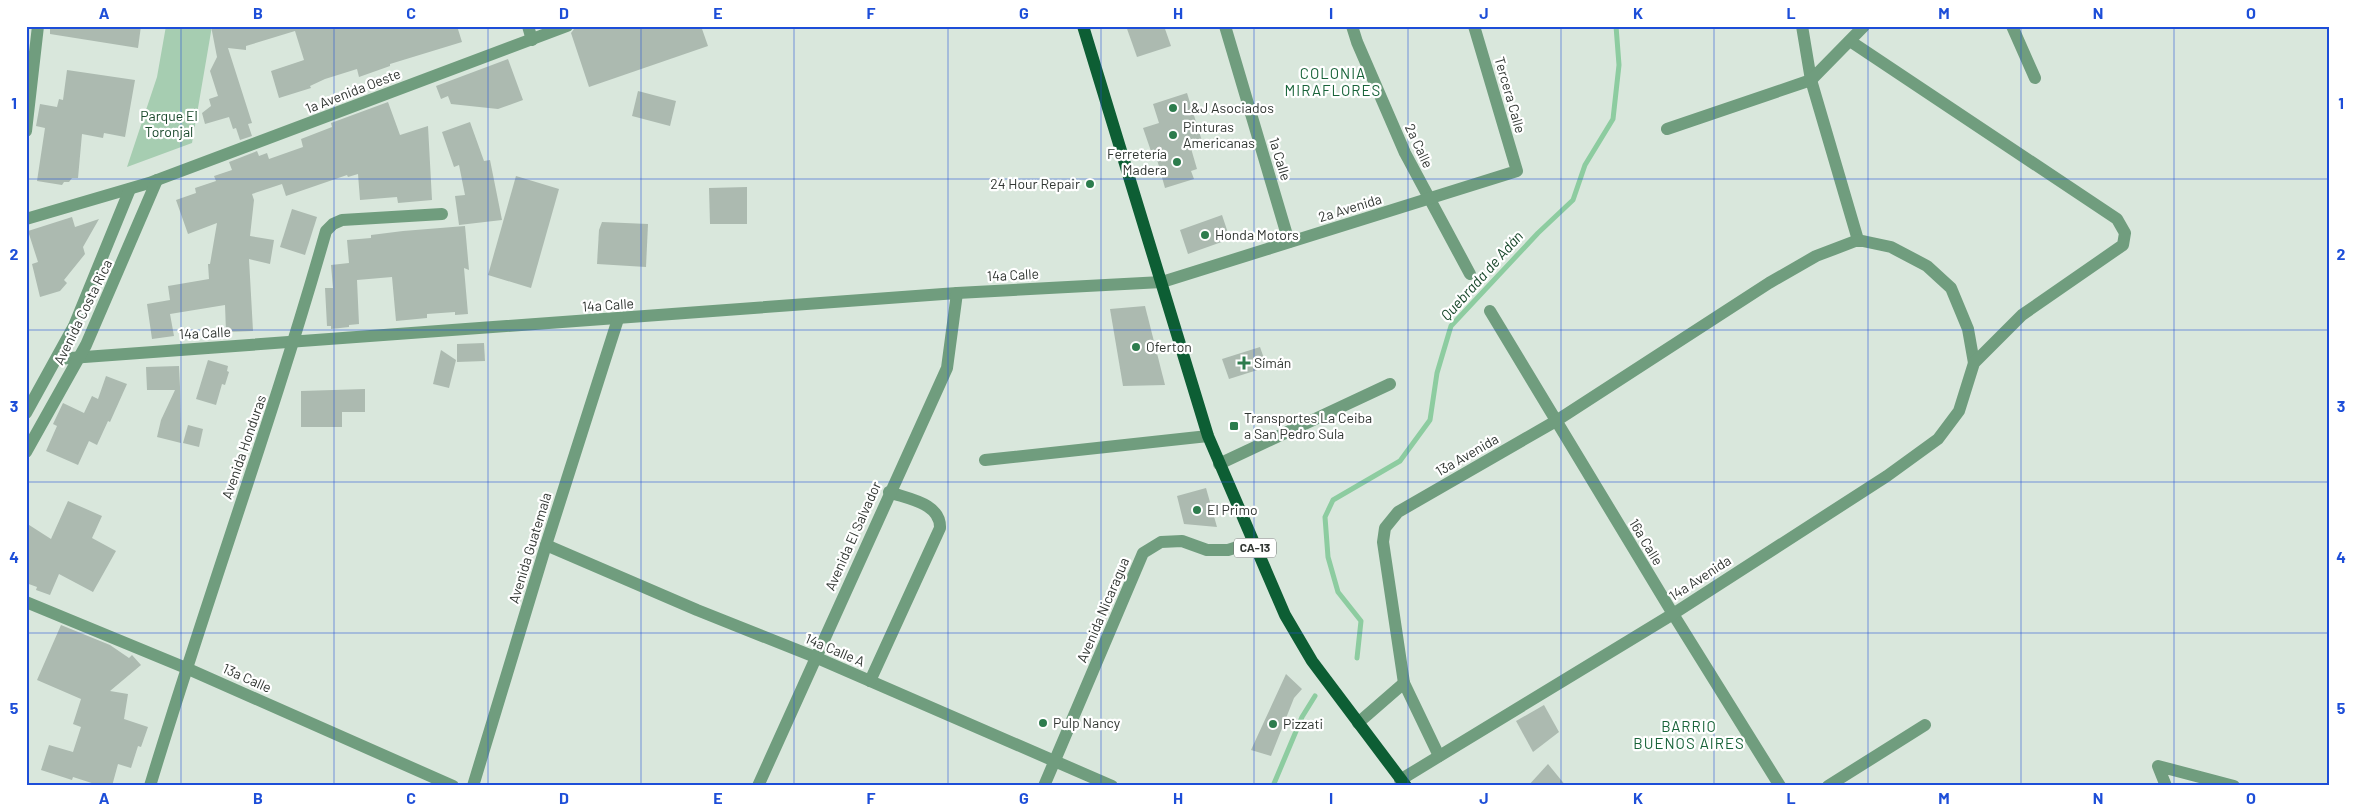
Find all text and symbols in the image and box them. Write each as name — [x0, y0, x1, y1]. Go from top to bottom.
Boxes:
text: A — [99, 3, 110, 22]
text: B — [253, 3, 263, 22]
text: C — [406, 3, 416, 22]
text: D — [559, 3, 569, 22]
text: E — [713, 3, 723, 22]
text: F — [867, 3, 876, 22]
text: G — [1019, 3, 1029, 22]
text: H — [1173, 3, 1183, 22]
text: I — [1329, 3, 1333, 22]
text: J — [1479, 3, 1489, 22]
text: K — [1633, 3, 1643, 22]
text: L — [1786, 3, 1796, 22]
text: M — [1938, 3, 1950, 22]
text: N — [2093, 3, 2103, 22]
text: O — [2246, 3, 2256, 22]
street label: Tercera Calle — [1491, 55, 1529, 135]
district label: COLONIA MIRAFLORES — [1285, 64, 1381, 99]
street label: 1a Avenida Oeste — [303, 65, 403, 117]
text: 1 — [11, 93, 17, 112]
text: 1 — [2338, 93, 2344, 112]
place label: L&J Asociados — [1183, 99, 1274, 116]
marker: L&J Asociados — [1167, 102, 1179, 114]
park label: Parque El Toronjal — [140, 107, 198, 140]
place label: Pinturas Americanas — [1183, 118, 1255, 151]
street label: 2a Calle — [1402, 121, 1437, 171]
marker: Pinturas Americanas — [1167, 129, 1179, 141]
street label: 1a Calle — [1266, 135, 1295, 183]
place label: Ferretería Madera — [1107, 145, 1167, 178]
marker: Ferretería Madera — [1171, 156, 1183, 168]
place label: 24 Hour Repair — [990, 175, 1080, 192]
marker: 24 Hour Repair — [1084, 178, 1096, 190]
street label: 2a Avenida — [1316, 190, 1384, 225]
place label: Honda Motors — [1215, 226, 1299, 243]
water label: Quebrada de Adán — [1436, 227, 1526, 324]
marker: Honda Motors — [1199, 229, 1211, 241]
text: 2 — [10, 244, 19, 263]
text: 2 — [2337, 244, 2346, 263]
street label: Avenida Costa Rica — [50, 256, 115, 367]
street label: 14a Calle — [987, 265, 1039, 284]
street label: 14a Calle — [581, 294, 635, 315]
street label: 14a Calle — [179, 323, 231, 342]
place label: Oferton — [1146, 338, 1192, 355]
marker: Oferton — [1130, 341, 1142, 353]
place label: Símán — [1254, 354, 1291, 371]
marker: Símán — [1238, 357, 1250, 369]
street label: Avenida Honduras — [218, 392, 269, 501]
text: 3 — [10, 396, 18, 415]
text: 3 — [2337, 396, 2345, 415]
place label: Transportes La Ceiba a San Pedro Sula — [1244, 409, 1372, 442]
marker: Transportes La Ceiba a San Pedro Sula — [1228, 420, 1240, 432]
street label: 13a Avenida — [1432, 430, 1501, 479]
street label: Avenida El Salvador — [821, 479, 884, 593]
street label: Avenida Guatemala — [505, 490, 555, 605]
place label: El Primo — [1207, 501, 1258, 518]
marker: El Primo — [1191, 504, 1203, 516]
street label: 16a Calle — [1626, 515, 1667, 568]
road number: CA-13 — [1234, 538, 1276, 558]
text: 4 — [9, 547, 19, 566]
text: 4 — [2336, 547, 2346, 566]
street label: 14a Avenida — [1666, 551, 1734, 604]
street label: Avenida Nicaragua — [1073, 555, 1132, 665]
street label: 14a Calle A — [803, 629, 868, 670]
street label: 13a Calle — [220, 659, 274, 696]
text: 5 — [10, 698, 19, 717]
text: 5 — [2337, 698, 2346, 717]
place label: Pulp Nancy — [1053, 714, 1121, 731]
place label: Pizzati — [1283, 715, 1323, 732]
marker: Pulp Nancy — [1037, 717, 1049, 729]
district label: BARRIO BUENOS AIRES — [1633, 717, 1745, 752]
marker: Pizzati — [1267, 718, 1279, 730]
text: A — [99, 788, 110, 807]
text: B — [253, 788, 263, 807]
text: C — [406, 788, 416, 807]
text: D — [559, 788, 569, 807]
text: E — [713, 788, 723, 807]
text: F — [867, 788, 876, 807]
text: G — [1019, 788, 1029, 807]
text: H — [1173, 788, 1183, 807]
text: I — [1329, 788, 1333, 807]
text: J — [1479, 788, 1489, 807]
text: K — [1633, 788, 1643, 807]
text: L — [1786, 788, 1796, 807]
text: M — [1938, 788, 1950, 807]
text: N — [2093, 788, 2103, 807]
text: O — [2246, 788, 2256, 807]

